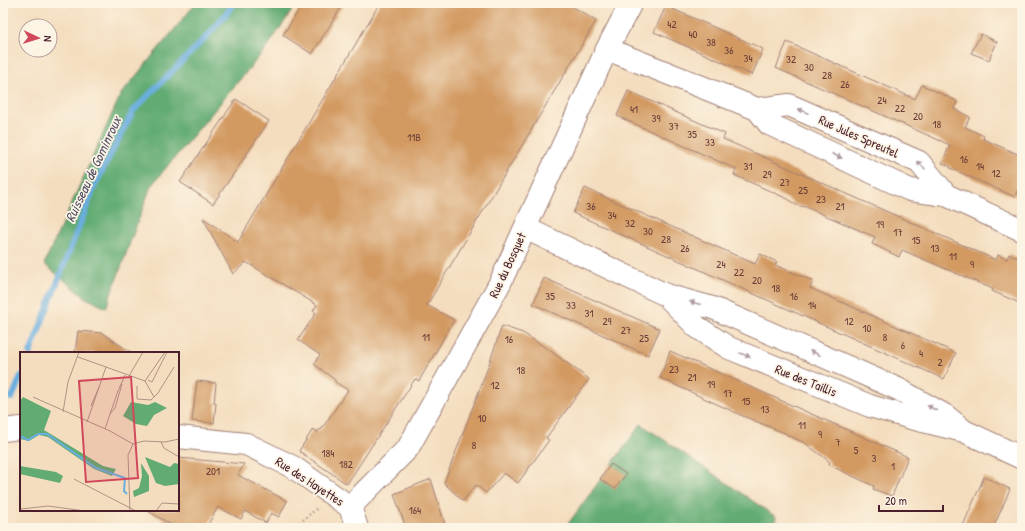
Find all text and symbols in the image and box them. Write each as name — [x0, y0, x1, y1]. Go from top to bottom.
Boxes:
house number: 42 — [667, 17, 677, 31]
north arrow — [18, 18, 58, 58]
house number: 40 — [688, 27, 698, 41]
text: N — [41, 35, 55, 42]
house number: 38 — [706, 35, 716, 49]
house number: 36 — [724, 43, 734, 57]
house number: 34 — [743, 51, 753, 65]
house number: 32 — [786, 52, 796, 66]
house number: 30 — [804, 60, 814, 74]
house number: 28 — [822, 68, 832, 82]
house number: 26 — [840, 77, 850, 91]
house number: 24 — [877, 93, 887, 107]
house number: 22 — [895, 101, 905, 115]
house number: 41 — [630, 102, 638, 116]
one-way arrow — [797, 108, 809, 114]
house number: 20 — [913, 109, 923, 123]
street label: Rue Jules Spreutel — [816, 110, 902, 162]
water label: Ruisseau de Gominroux — [60, 111, 126, 225]
house number: 39 — [652, 111, 660, 125]
house number: 18 — [933, 117, 942, 131]
house number: 37 — [669, 119, 679, 133]
house number: 35 — [687, 127, 697, 141]
house number: 11B — [407, 130, 421, 144]
house number: 33 — [705, 135, 715, 149]
house number: 16 — [960, 152, 969, 166]
one-way arrow — [832, 153, 843, 159]
house number: 31 — [744, 159, 752, 173]
house number: 14 — [976, 159, 984, 173]
one-way arrow — [916, 161, 926, 170]
house number: 12 — [991, 166, 1001, 180]
house number: 29 — [762, 167, 772, 181]
house number: 27 — [780, 175, 790, 189]
house number: 25 — [798, 183, 808, 197]
house number: 23 — [816, 192, 826, 206]
house number: 36 — [586, 199, 596, 213]
house number: 21 — [835, 199, 845, 213]
house number: 34 — [607, 208, 617, 222]
house number: 32 — [625, 216, 635, 230]
house number: 19 — [876, 217, 884, 231]
house number: 30 — [643, 224, 653, 238]
house number: 17 — [893, 225, 903, 239]
street label: Rue du Bosquet — [484, 229, 530, 301]
house number: 28 — [661, 232, 671, 246]
house number: 15 — [912, 233, 921, 247]
house number: 26 — [680, 241, 690, 255]
house number: 13 — [931, 241, 940, 255]
house number: 11 — [949, 249, 957, 263]
house number: 24 — [716, 257, 726, 271]
house number: 9 — [970, 257, 974, 271]
house number: 22 — [734, 265, 744, 279]
house number: 20 — [752, 273, 762, 287]
house number: 18 — [772, 281, 781, 295]
house number: 35 — [545, 289, 555, 303]
house number: 16 — [790, 289, 799, 303]
house number: 33 — [566, 298, 576, 312]
house number: 14 — [808, 298, 816, 312]
one-way arrow — [689, 300, 701, 306]
house number: 31 — [585, 306, 593, 320]
house number: 29 — [602, 314, 612, 328]
house number: 12 — [844, 314, 854, 328]
house number: 10 — [863, 321, 872, 335]
house number: 27 — [621, 323, 631, 337]
house number: 11 — [422, 330, 430, 344]
house number: 8 — [883, 330, 888, 344]
house number: 25 — [639, 331, 649, 345]
house number: 16 — [505, 332, 514, 346]
house number: 6 — [901, 338, 906, 352]
house number: 4 — [919, 346, 923, 360]
one-way arrow — [809, 349, 821, 355]
inset map — [20, 352, 179, 511]
one-way arrow — [740, 352, 751, 358]
house number: 2 — [937, 355, 943, 369]
street label: Rue des Taillis — [772, 359, 840, 401]
house number: 23 — [669, 362, 679, 376]
house number: 18 — [517, 363, 526, 377]
house number: 21 — [687, 370, 697, 384]
house number: 19 — [707, 377, 715, 391]
house number: 12 — [490, 378, 500, 392]
house number: 17 — [723, 386, 733, 400]
house number: 15 — [742, 394, 751, 408]
house number: 13 — [761, 402, 770, 416]
one-way arrow — [926, 405, 938, 412]
house number: 10 — [478, 411, 487, 425]
house number: 11 — [798, 418, 806, 432]
house number: 9 — [818, 427, 822, 441]
house number: 7 — [835, 435, 841, 449]
house number: 8 — [472, 438, 477, 452]
house number: 5 — [854, 443, 859, 457]
house number: 184 — [322, 446, 334, 460]
house number: 3 — [872, 451, 877, 465]
street label: Rue des Hayettes — [272, 452, 348, 510]
house number: 182 — [339, 457, 353, 471]
house number: 1 — [891, 459, 895, 473]
house number: 201 — [206, 464, 220, 478]
scale bar — [879, 487, 943, 513]
text: 20 m — [885, 492, 907, 509]
house number: 164 — [409, 503, 421, 517]

